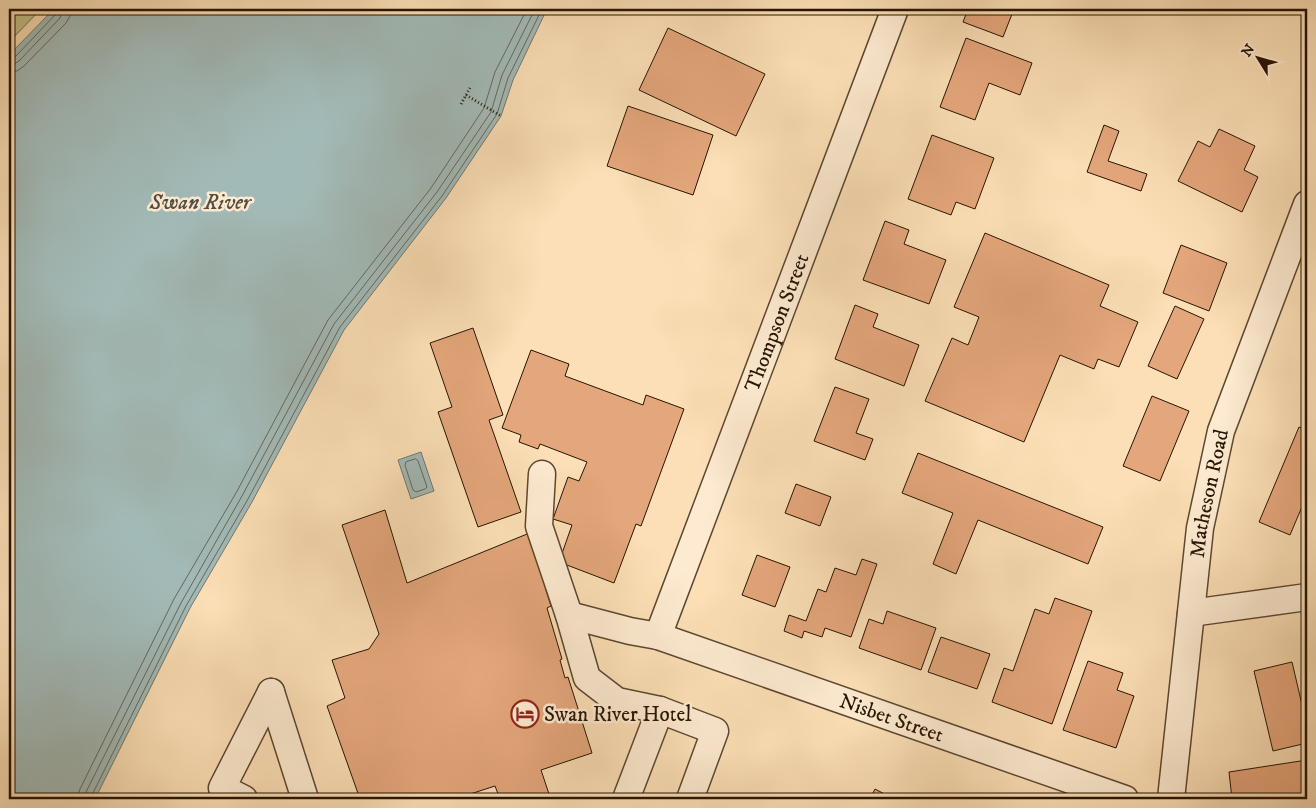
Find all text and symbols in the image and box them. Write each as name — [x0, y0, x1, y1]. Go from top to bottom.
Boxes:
north arrow — [1234, 32, 1284, 82]
text: N — [1238, 40, 1259, 61]
water label: Swan River — [148, 189, 253, 216]
street label: Thompson Street — [739, 250, 815, 396]
street label: Matheson Road — [1185, 426, 1235, 559]
street label: Nisbet Street — [836, 688, 947, 749]
hotel icon: Swan River Hotel — [510, 699, 540, 729]
place label: Swan River Hotel — [544, 702, 692, 728]

